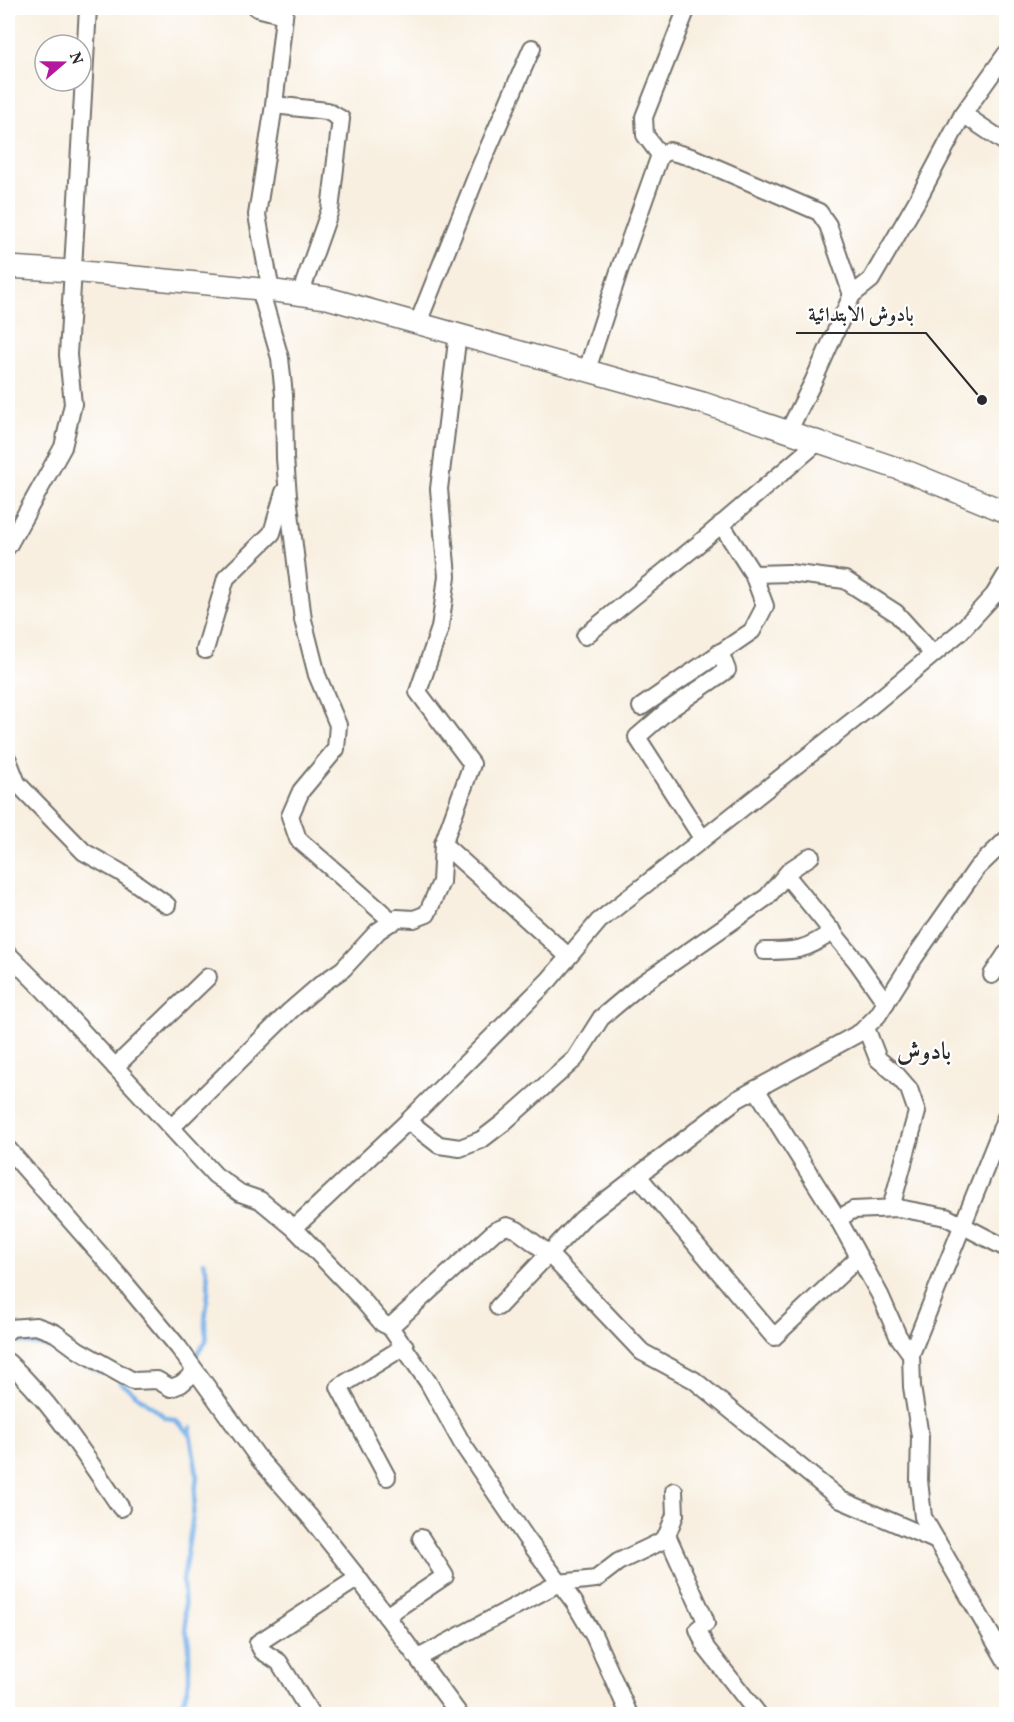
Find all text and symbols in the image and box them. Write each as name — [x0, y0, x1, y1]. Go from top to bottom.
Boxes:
north arrow — [33, 33, 93, 93]
text: N — [63, 49, 88, 68]
callout: بادوش الابتدائية — [796, 295, 926, 333]
text: بادوش الابتدائية — [808, 302, 914, 330]
district label: بادوش — [897, 1036, 951, 1070]

